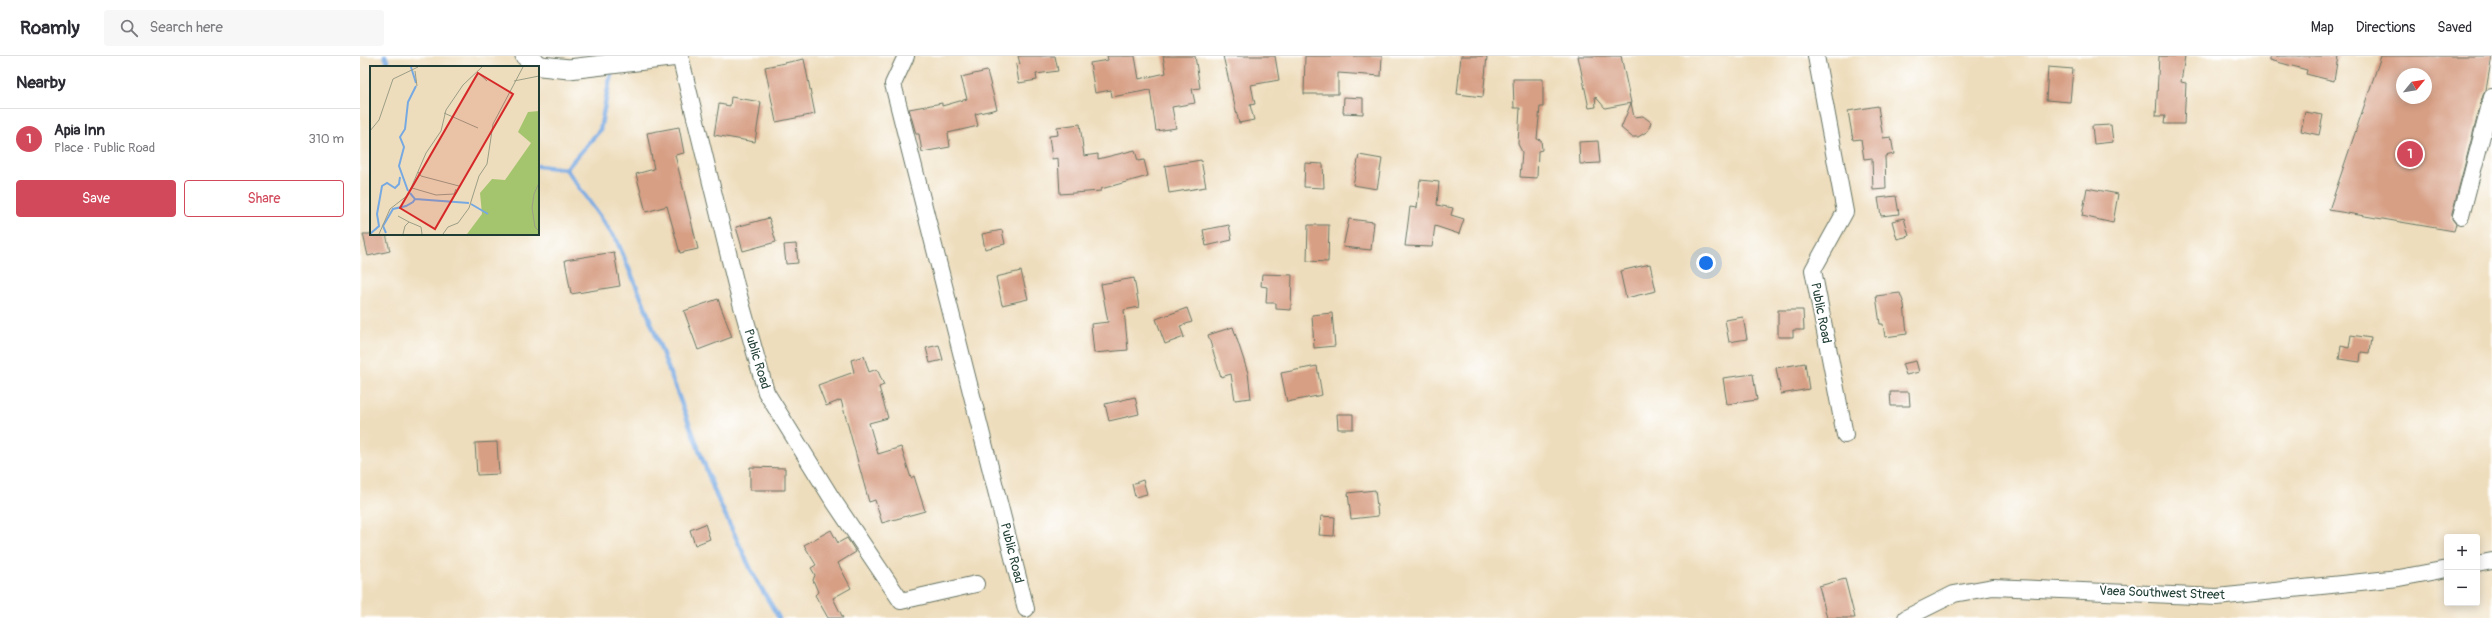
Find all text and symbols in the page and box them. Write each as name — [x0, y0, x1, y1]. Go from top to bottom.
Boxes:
search box — [104, 10, 384, 46]
text: Roamly — [20, 16, 80, 40]
icon: search — [118, 17, 140, 39]
text: Search here — [150, 18, 223, 37]
text: Map — [2311, 19, 2334, 36]
text: Directions — [2356, 19, 2415, 36]
text: Saved — [2437, 19, 2472, 36]
inset map — [370, 66, 539, 235]
north arrow — [2396, 68, 2432, 104]
text: Nearby — [16, 72, 65, 93]
text: Apia Inn — [54, 121, 105, 140]
text: 1 — [26, 131, 32, 147]
text: 310 m — [308, 131, 344, 147]
pin: 1 — [2397, 139, 2423, 169]
text: Place · Public Road — [54, 140, 155, 156]
button: Save — [16, 180, 176, 217]
button: Share — [184, 180, 344, 217]
your location — [1696, 253, 1716, 273]
street label: Public Road — [1807, 281, 1835, 345]
street label: Public Road — [740, 327, 774, 391]
street label: Public Road — [997, 521, 1027, 585]
map controls — [2444, 534, 2480, 606]
button: + — [2444, 534, 2480, 570]
button: − — [2444, 570, 2480, 606]
street label: Vaea Southwest Street — [2099, 583, 2226, 603]

